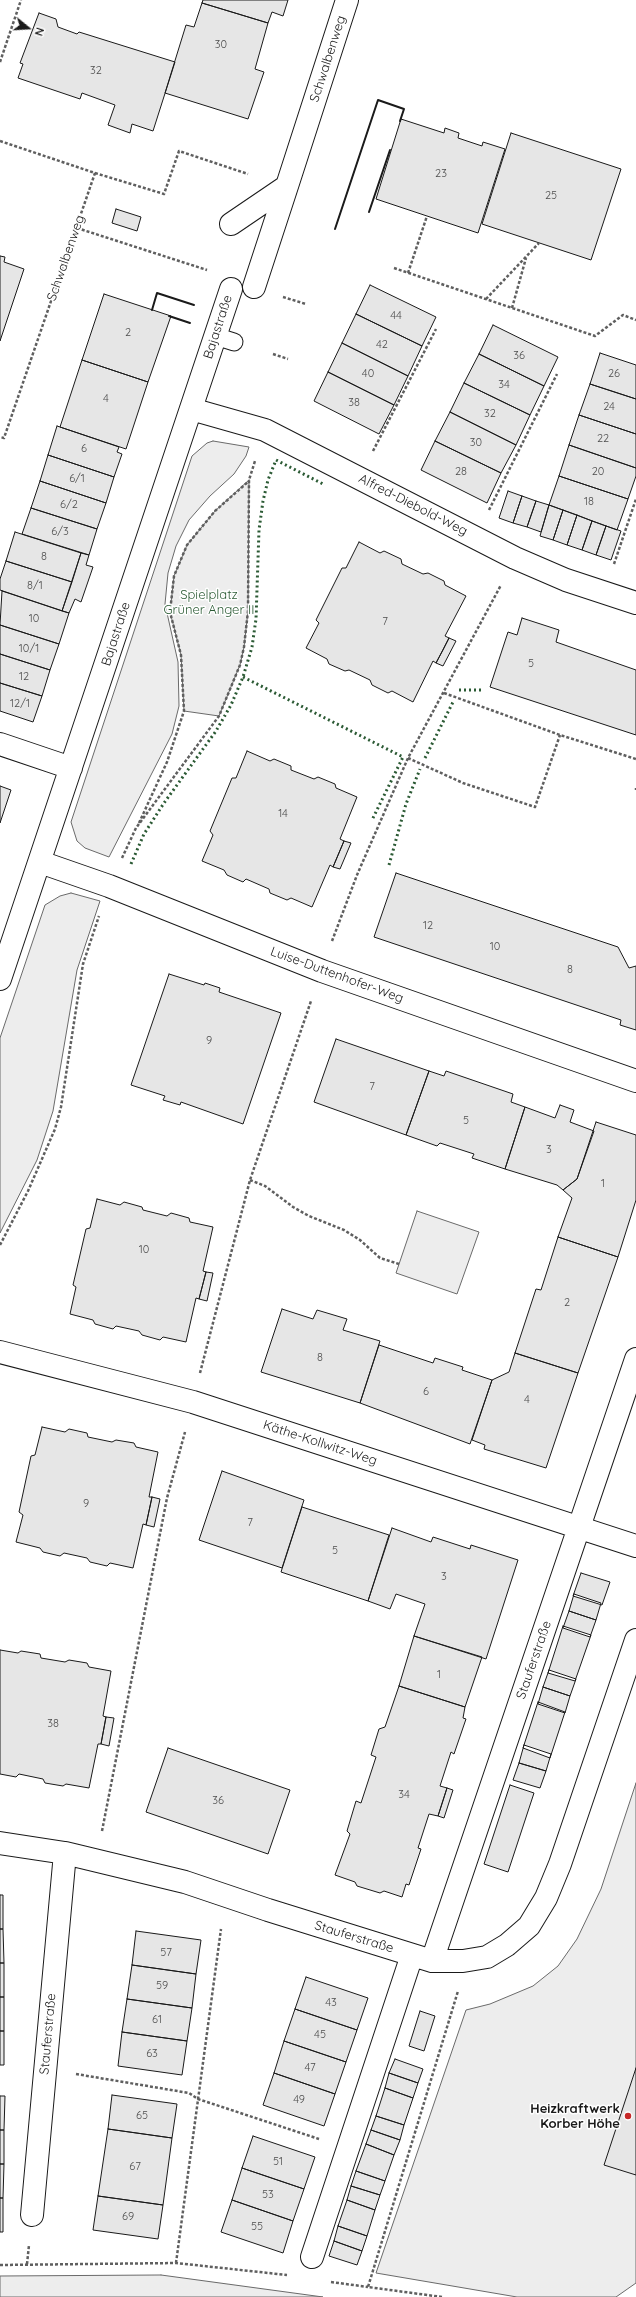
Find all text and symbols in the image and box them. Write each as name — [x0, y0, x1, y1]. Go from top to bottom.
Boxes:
north arrow — [8, 8, 48, 48]
street label: Schwalbenweg — [307, 14, 349, 104]
text: N — [32, 26, 47, 38]
house number: 30 — [215, 38, 227, 52]
house number: 32 — [90, 64, 102, 78]
house number: 23 — [435, 167, 447, 181]
house number: 25 — [545, 189, 557, 203]
street label: Schwalbenweg — [44, 213, 88, 303]
street label: Bajastraße — [200, 293, 236, 361]
house number: 44 — [390, 309, 402, 323]
house number: 2 — [125, 326, 131, 340]
house number: 42 — [376, 338, 388, 352]
house number: 36 — [513, 349, 525, 363]
house number: 40 — [362, 367, 374, 381]
house number: 26 — [608, 367, 620, 381]
house number: 34 — [498, 378, 510, 392]
house number: 4 — [103, 392, 109, 406]
house number: 38 — [348, 396, 360, 410]
house number: 24 — [603, 400, 615, 414]
house number: 32 — [484, 407, 496, 421]
house number: 22 — [597, 432, 609, 446]
house number: 30 — [470, 436, 482, 450]
house number: 6 — [81, 442, 87, 456]
house number: 28 — [455, 465, 467, 479]
house number: 20 — [592, 465, 604, 479]
street label: Alfred-Diebold-Weg — [356, 471, 470, 539]
house number: 6/1 — [69, 472, 85, 486]
house number: 18 — [584, 495, 594, 509]
house number: 6/2 — [60, 498, 78, 512]
house number: 6/3 — [51, 525, 69, 539]
house number: 8 — [41, 550, 47, 564]
house number: 8/1 — [27, 579, 43, 593]
park label: Spielplatz Grüner Anger II — [163, 587, 255, 618]
street label: Bajastraße — [98, 600, 134, 668]
house number: 10 — [29, 612, 39, 626]
house number: 7 — [382, 615, 388, 629]
house number: 10/1 — [19, 642, 39, 656]
house number: 5 — [528, 657, 534, 671]
house number: 12 — [19, 670, 29, 684]
house number: 12/1 — [10, 697, 30, 711]
house number: 14 — [278, 807, 288, 821]
house number: 12 — [423, 919, 433, 933]
house number: 10 — [490, 940, 500, 954]
street label: Luise-Duttenhofer-Weg — [268, 944, 406, 1006]
house number: 8 — [567, 963, 573, 977]
house number: 9 — [206, 1034, 212, 1048]
house number: 7 — [369, 1080, 375, 1094]
house number: 5 — [463, 1114, 469, 1128]
house number: 3 — [546, 1143, 552, 1157]
house number: 1 — [601, 1177, 605, 1191]
house number: 10 — [139, 1243, 149, 1257]
house number: 2 — [564, 1296, 570, 1310]
house number: 8 — [317, 1351, 323, 1365]
house number: 6 — [423, 1385, 429, 1399]
house number: 4 — [524, 1393, 530, 1407]
street label: Käthe-Kollwitz-Weg — [261, 1417, 379, 1469]
house number: 9 — [83, 1497, 89, 1511]
house number: 7 — [247, 1516, 253, 1530]
house number: 5 — [332, 1544, 338, 1558]
house number: 3 — [441, 1570, 447, 1584]
street label: Stauferstraße — [513, 1619, 555, 1701]
house number: 1 — [437, 1668, 441, 1682]
house number: 38 — [47, 1717, 59, 1731]
house number: 34 — [398, 1788, 410, 1802]
house number: 36 — [212, 1794, 224, 1808]
street label: Stauferstraße — [313, 1918, 395, 1956]
house number: 57 — [160, 1946, 172, 1960]
house number: 59 — [156, 1979, 168, 1993]
street label: Stauferstraße — [37, 1993, 59, 2075]
house number: 43 — [325, 1996, 337, 2010]
house number: 61 — [152, 2013, 162, 2027]
house number: 45 — [314, 2028, 326, 2042]
house number: 63 — [146, 2047, 158, 2061]
house number: 47 — [304, 2061, 316, 2075]
house number: 49 — [293, 2093, 305, 2107]
place label: Heizkraftwerk Korber Höhe — [530, 2101, 620, 2132]
house number: 65 — [136, 2109, 148, 2123]
marker: Heizkraftwerk Korber Höhe — [623, 2111, 633, 2121]
house number: 51 — [273, 2155, 283, 2169]
house number: 67 — [129, 2160, 141, 2174]
house number: 53 — [262, 2188, 274, 2202]
house number: 69 — [122, 2210, 134, 2224]
house number: 55 — [251, 2220, 263, 2234]

